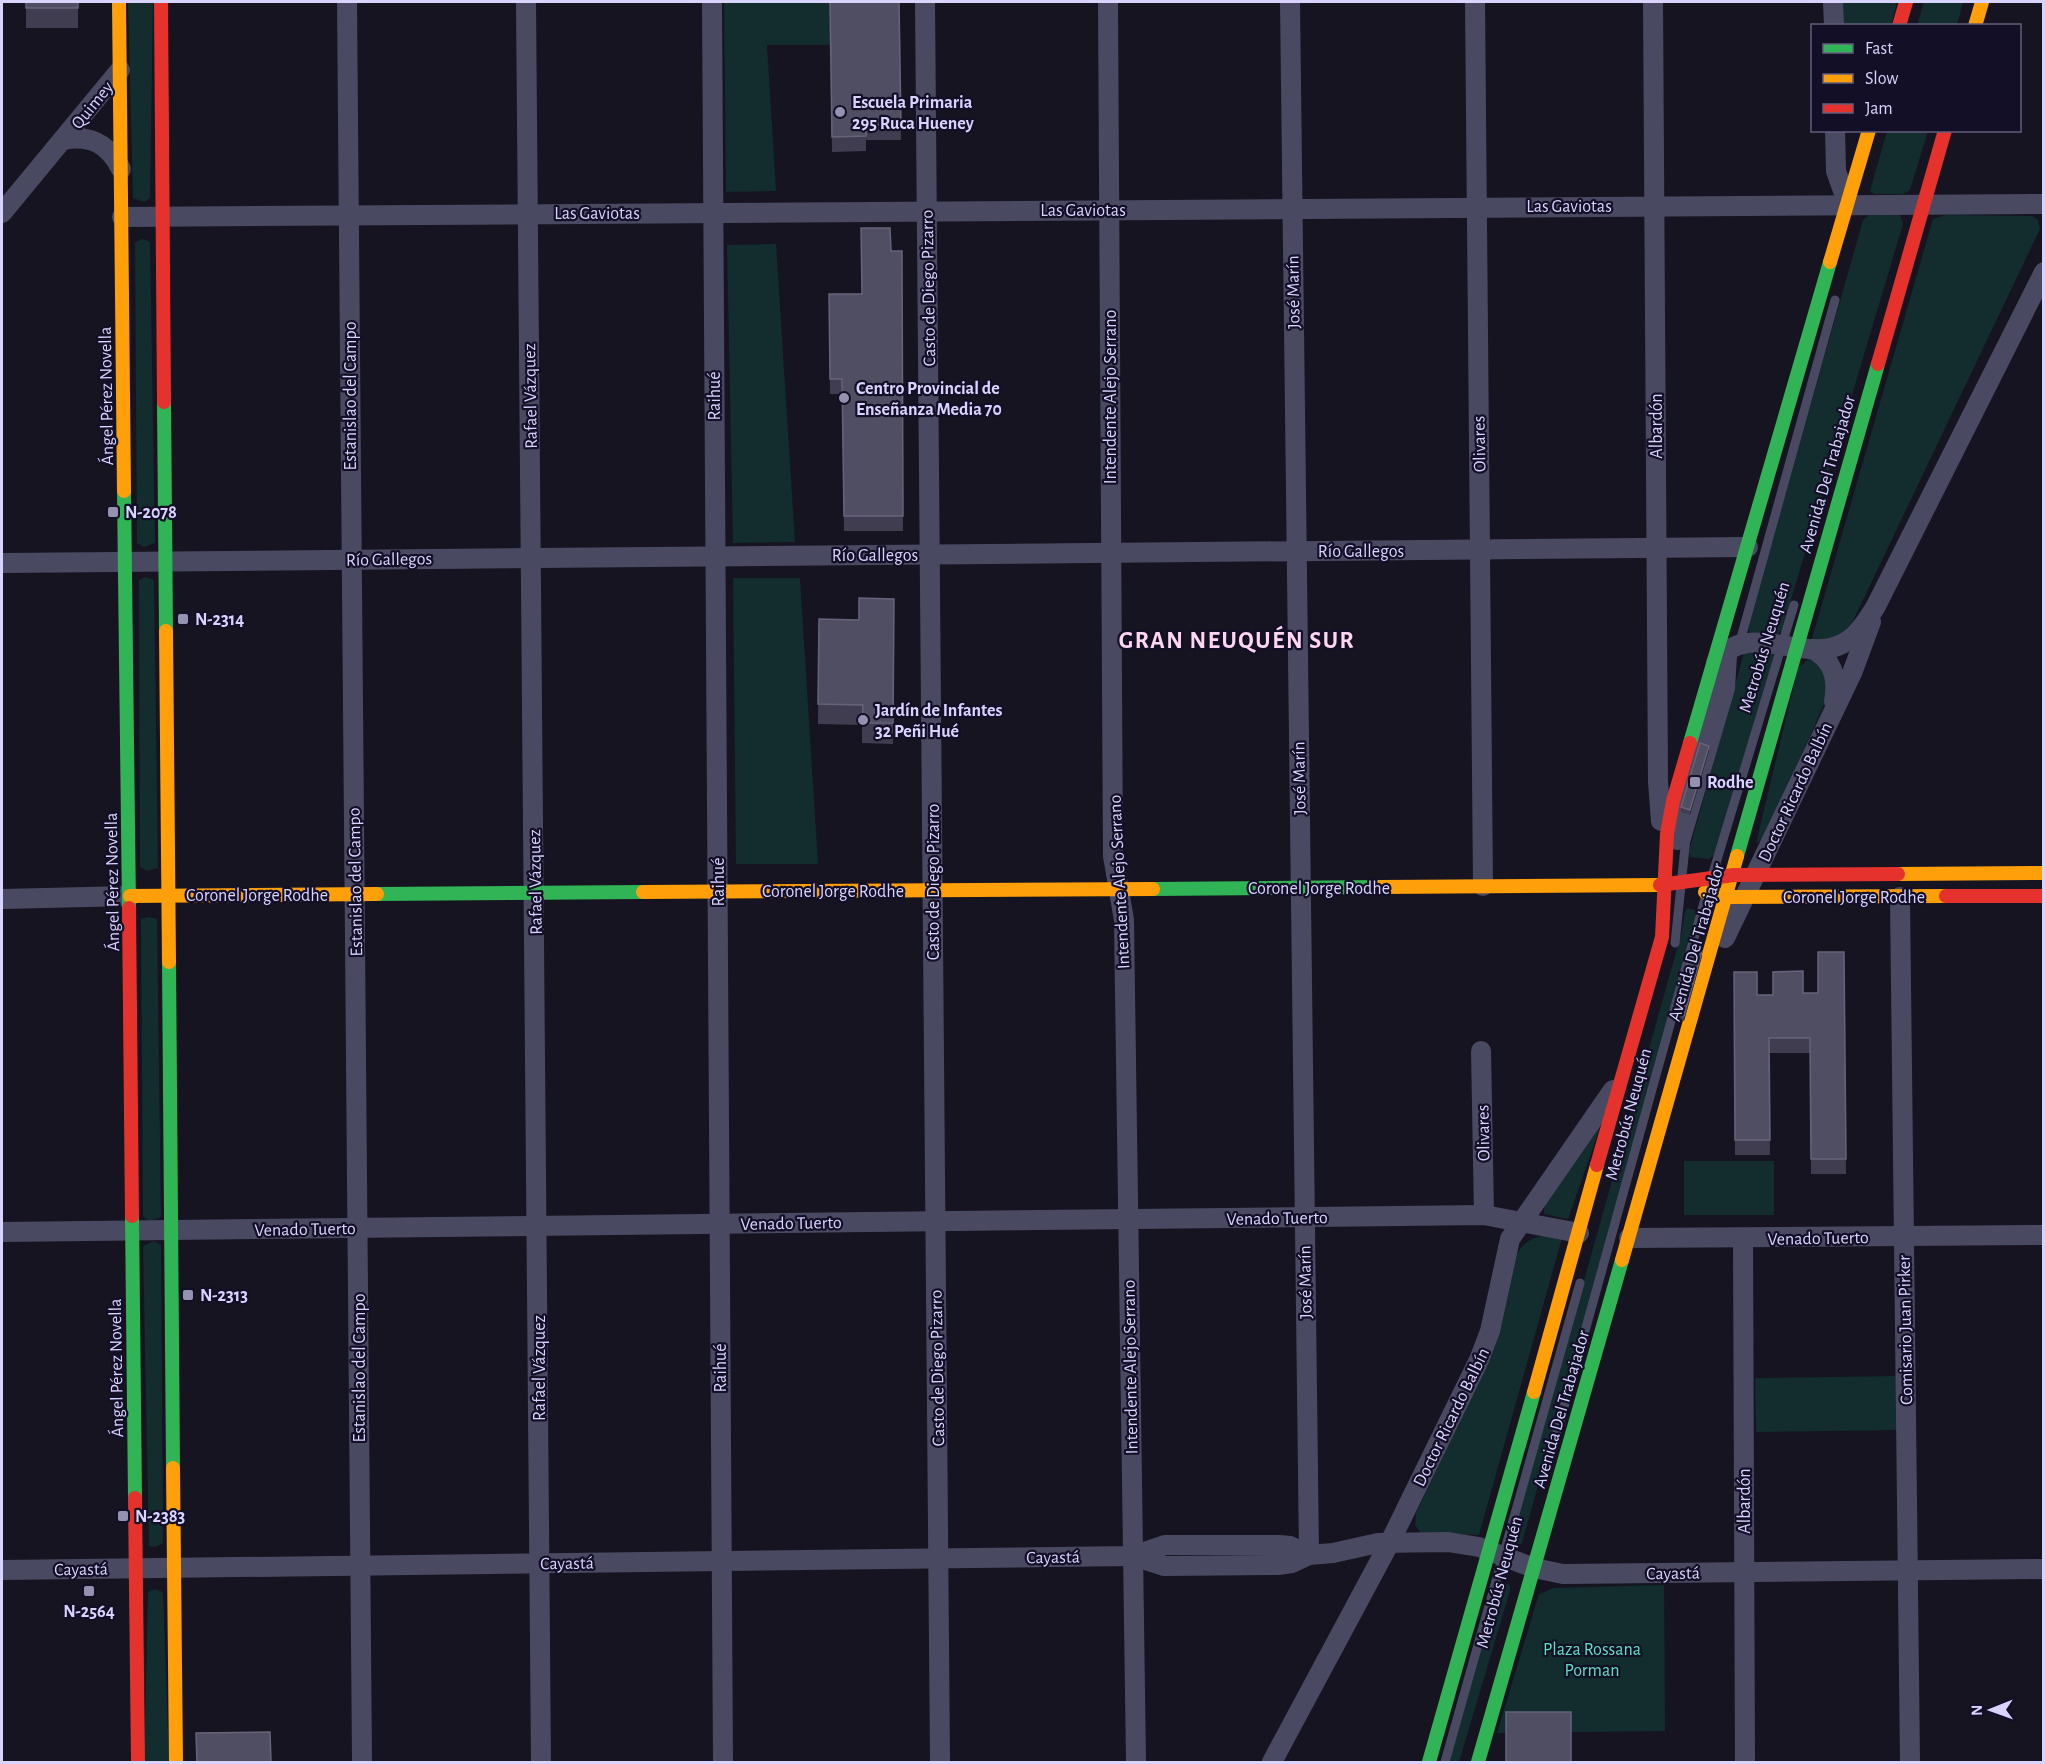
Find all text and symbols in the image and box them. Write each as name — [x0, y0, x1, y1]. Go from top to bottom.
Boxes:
legend — [1811, 24, 2021, 132]
text: Fast — [1865, 40, 1893, 58]
text: Slow — [1865, 70, 1898, 88]
street label: Quimey — [68, 78, 117, 133]
place label: Escuela Primaria 295 Ruca Hueney — [852, 94, 975, 133]
text: Jam — [1865, 100, 1893, 118]
marker: Escuela Primaria 295 Ruca Hueney — [833, 105, 847, 119]
street label: Las Gaviotas — [1526, 198, 1612, 216]
street label: Las Gaviotas — [1040, 202, 1126, 220]
street label: Las Gaviotas — [554, 205, 640, 223]
street label: Casto de Diego Pizarro — [919, 209, 939, 366]
street label: José Marín — [1284, 255, 1304, 329]
street label: Intendente Alejo Serrano — [1102, 310, 1120, 484]
street label: Estanislao del Campo — [342, 321, 360, 471]
street label: Ángel Pérez Novella — [94, 326, 117, 466]
street label: Rafael Vázquez — [521, 343, 541, 449]
street label: Raihué — [706, 371, 724, 421]
place label: Centro Provincial de Enseñanza Media 70 — [856, 380, 1002, 419]
marker: Centro Provincial de Enseñanza Media 70 — [837, 391, 851, 405]
street label: Albardón — [1648, 393, 1666, 459]
street label: Avenida Del Trabajador — [1797, 393, 1859, 555]
street label: Olivares — [1471, 416, 1489, 472]
place label: N-2078 — [125, 504, 177, 522]
marker: N-2078 — [106, 505, 120, 519]
street label: Río Gallegos — [1318, 543, 1404, 561]
street label: Río Gallegos — [832, 547, 918, 565]
street label: Río Gallegos — [346, 550, 432, 570]
street label: Metrobús Neuquén — [1736, 580, 1793, 715]
place label: N-2314 — [195, 611, 244, 629]
marker: N-2314 — [176, 612, 190, 626]
district label: GRAN NEUQUÉN SUR — [1119, 625, 1355, 653]
place label: Jardín de Infantes 32 Peñi Hué — [875, 702, 1003, 741]
marker: Jardín de Infantes 32 Peñi Hué — [856, 713, 870, 727]
street label: Doctor Ricardo Balbín — [1756, 720, 1836, 865]
street label: José Marín — [1290, 741, 1310, 815]
place label: Rodhe — [1707, 774, 1753, 792]
marker: Rodhe — [1688, 775, 1702, 789]
street label: Intendente Alejo Serrano — [1106, 794, 1134, 970]
street label: Casto de Diego Pizarro — [925, 804, 943, 960]
street label: Estanislao del Campo — [346, 807, 366, 957]
street label: Ángel Pérez Novella — [100, 812, 123, 952]
street label: Rafael Vázquez — [526, 829, 546, 935]
street label: Raihué — [710, 857, 728, 907]
street label: Avenida Del Trabajador — [1666, 861, 1728, 1023]
street label: Coronel Jorge Rodhe — [1248, 880, 1390, 898]
street label: Coronel Jorge Rodhe — [762, 883, 904, 901]
street label: Coronel Jorge Rodhe — [186, 887, 328, 905]
street label: Coronel Jorge Rodhe — [1783, 889, 1925, 907]
street label: Metrobús Neuquén — [1603, 1046, 1655, 1182]
street label: Olivares — [1475, 1105, 1493, 1161]
street label: Venado Tuerto — [1226, 1209, 1328, 1229]
street label: Venado Tuerto — [740, 1214, 842, 1234]
street label: Venado Tuerto — [254, 1220, 356, 1240]
street label: Venado Tuerto — [1767, 1229, 1869, 1249]
street label: José Marín — [1296, 1245, 1316, 1319]
street label: Comisario Juan Pirker — [1896, 1255, 1916, 1405]
street label: Intendente Alejo Serrano — [1120, 1279, 1142, 1454]
place label: N-2313 — [200, 1287, 248, 1305]
marker: N-2313 — [181, 1288, 195, 1302]
street label: Casto de Diego Pizarro — [928, 1289, 948, 1446]
street label: Estanislao del Campo — [351, 1293, 369, 1443]
street label: Ángel Pérez Novella — [104, 1298, 127, 1438]
street label: Rafael Vázquez — [531, 1315, 549, 1421]
street label: Avenida Del Trabajador — [1531, 1328, 1593, 1490]
street label: Raihué — [712, 1343, 730, 1393]
street label: Doctor Ricardo Balbín — [1411, 1345, 1493, 1490]
street label: Albardón — [1736, 1468, 1754, 1534]
place label: N-2383 — [135, 1508, 186, 1526]
marker: N-2383 — [116, 1509, 130, 1523]
street label: Metrobús Neuquén — [1474, 1514, 1526, 1650]
street label: Cayastá — [1026, 1549, 1080, 1567]
street label: Cayastá — [540, 1555, 594, 1573]
street label: Cayastá — [54, 1561, 108, 1579]
street label: Cayastá — [1646, 1565, 1700, 1583]
marker: N-2564 — [82, 1584, 96, 1598]
place label: N-2564 — [63, 1603, 115, 1621]
park label: Plaza Rossana Porman — [1543, 1641, 1641, 1680]
north arrow — [1961, 1680, 2021, 1740]
text: N — [1969, 1705, 1985, 1716]

